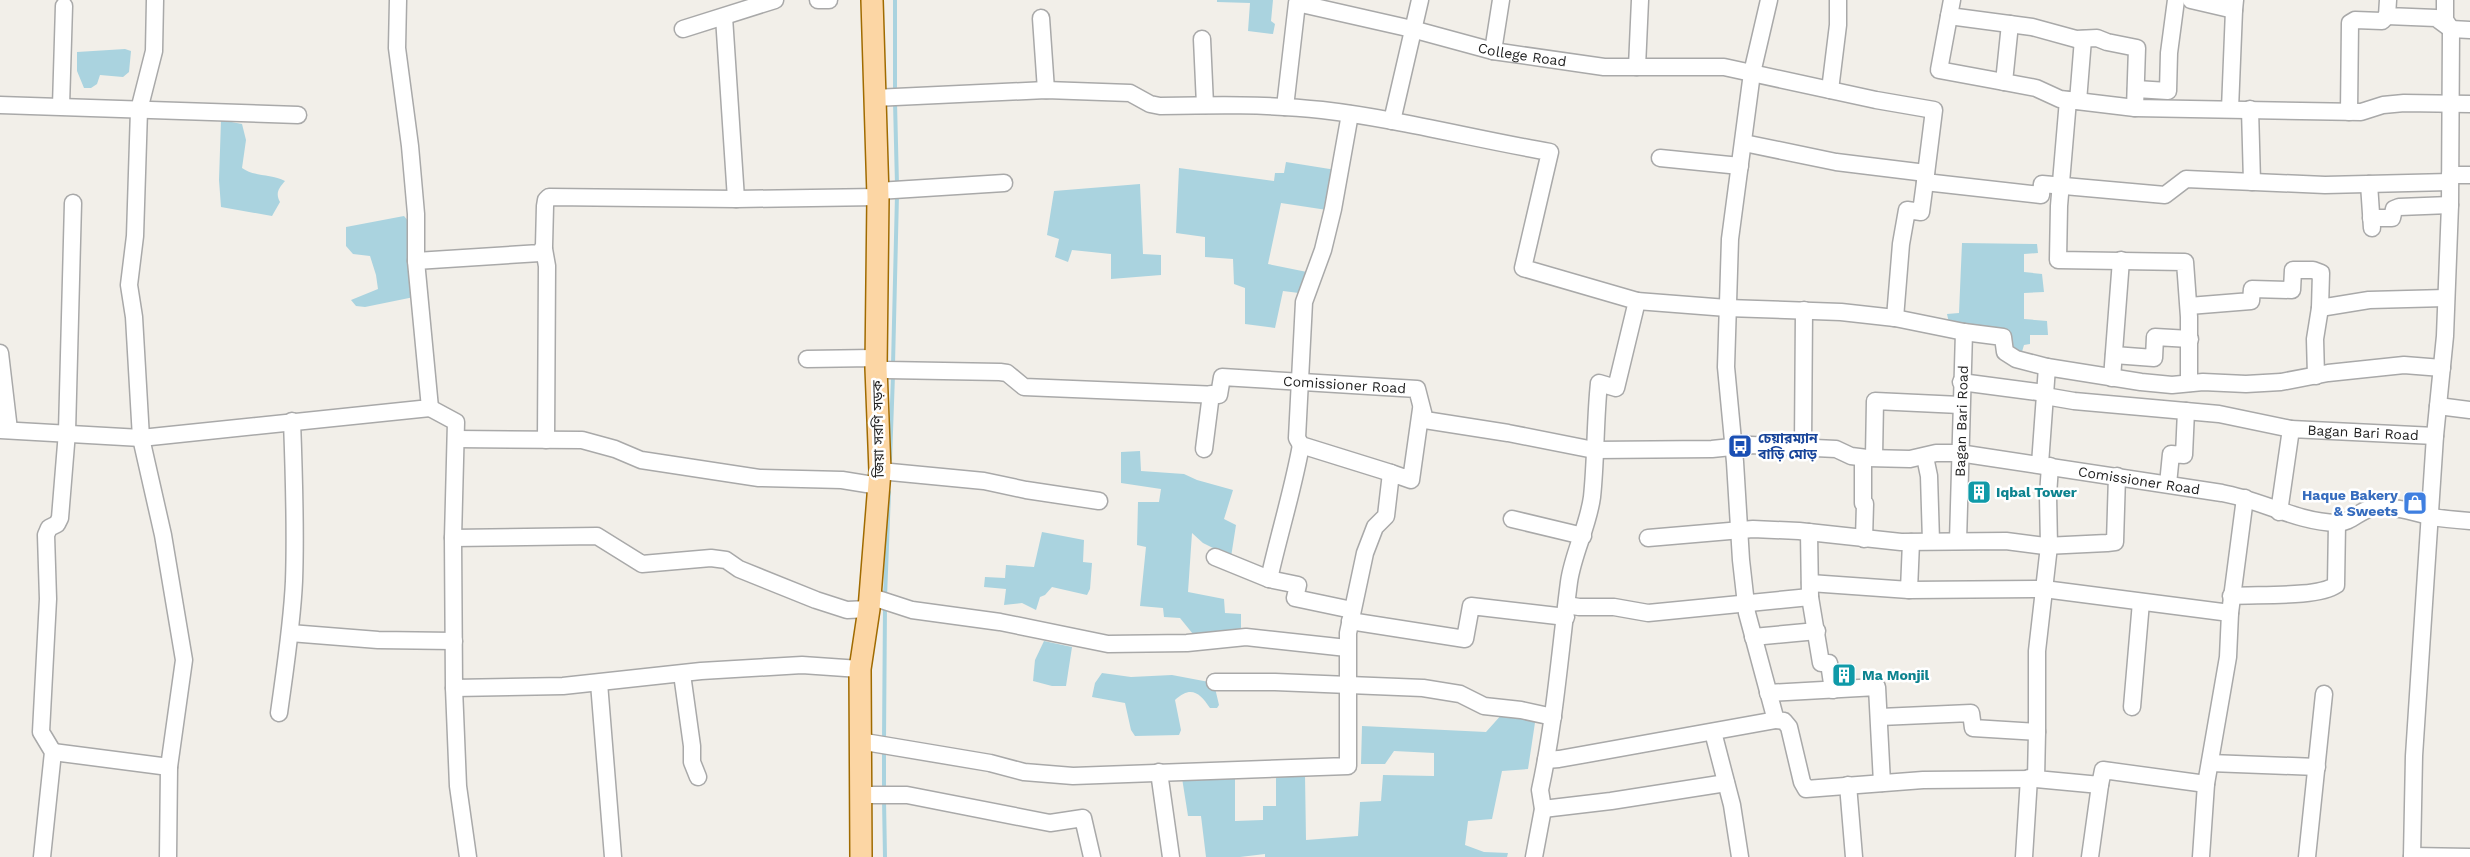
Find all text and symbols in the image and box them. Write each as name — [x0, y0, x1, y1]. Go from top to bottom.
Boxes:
street label: College Road — [1476, 39, 1567, 69]
street label: Bagan Bari Road — [1952, 365, 1971, 477]
street label: Comissioner Road — [1283, 373, 1407, 396]
street label: জিয়া সরণি সড়ক — [869, 380, 887, 479]
street label: Bagan Bari Road — [2307, 422, 2419, 443]
place label: চেয়ারম্যান বাড়ি মোড় — [1757, 430, 1818, 462]
bus stop icon: চেয়ারম্যান বাড়ি মোড় — [1727, 433, 1753, 459]
street label: Comissioner Road — [2077, 463, 2201, 498]
building icon: Iqbal Tower — [1966, 479, 1992, 505]
place label: Iqbal Tower — [1996, 484, 2077, 500]
place label: Haque Bakery & Sweets — [2302, 487, 2399, 519]
shop icon: Haque Bakery & Sweets — [2402, 490, 2428, 516]
building icon: Ma Monjil — [1831, 662, 1857, 688]
place label: Ma Monjil — [1862, 667, 1930, 683]

